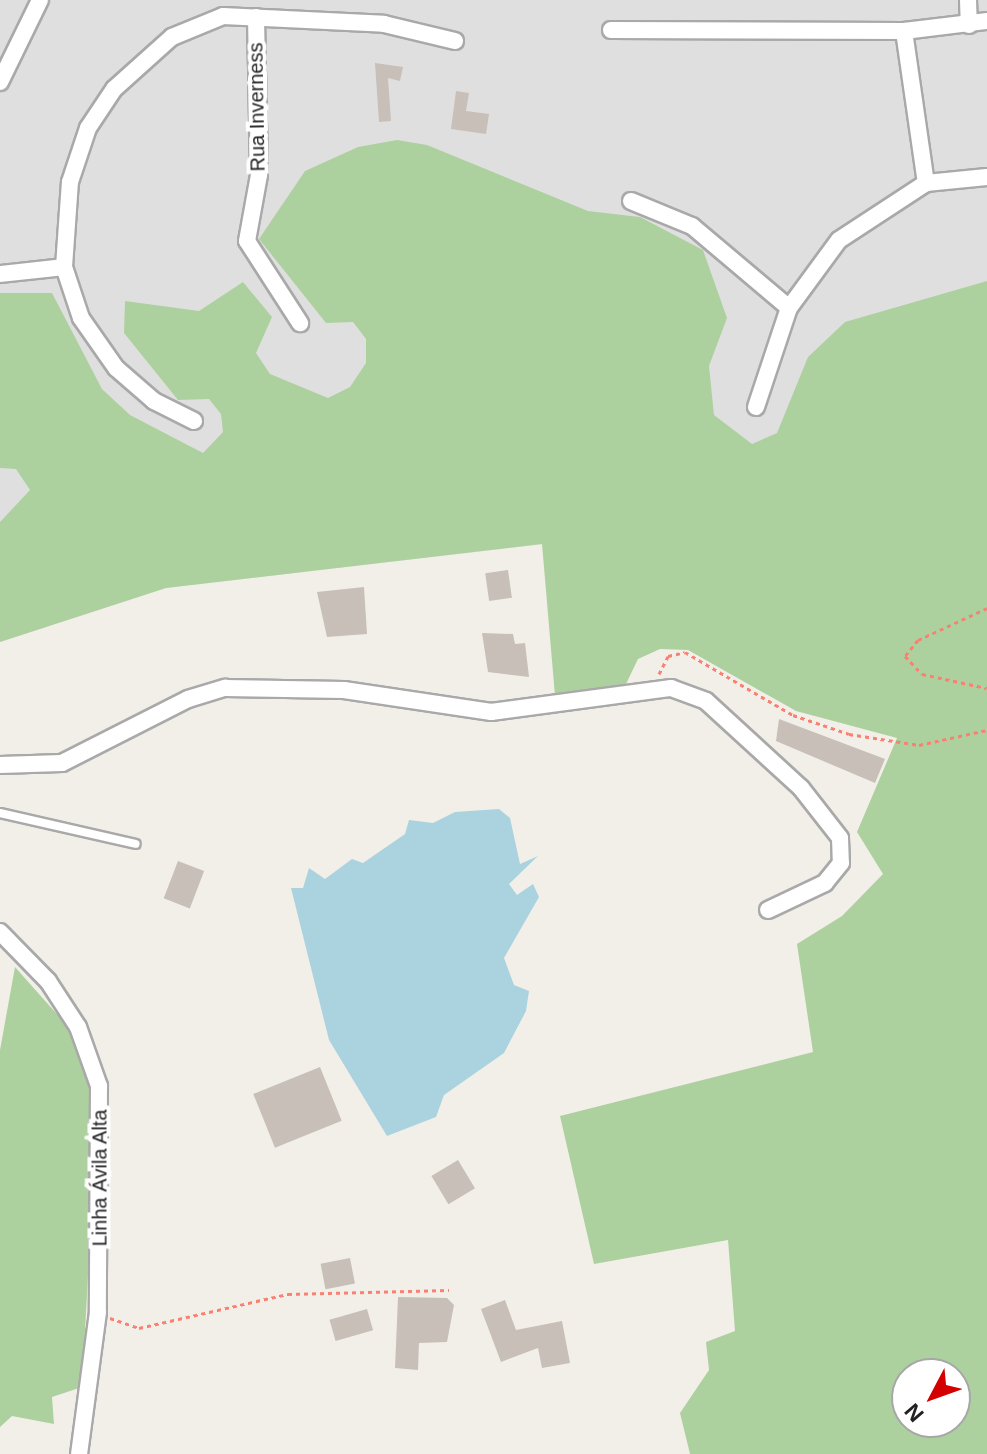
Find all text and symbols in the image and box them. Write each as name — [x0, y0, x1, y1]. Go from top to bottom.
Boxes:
street label: Rua Inverness — [244, 42, 270, 172]
street label: Linha Ávila Alta — [88, 1109, 112, 1247]
north arrow — [891, 1358, 971, 1438]
text: N — [899, 1399, 929, 1427]

